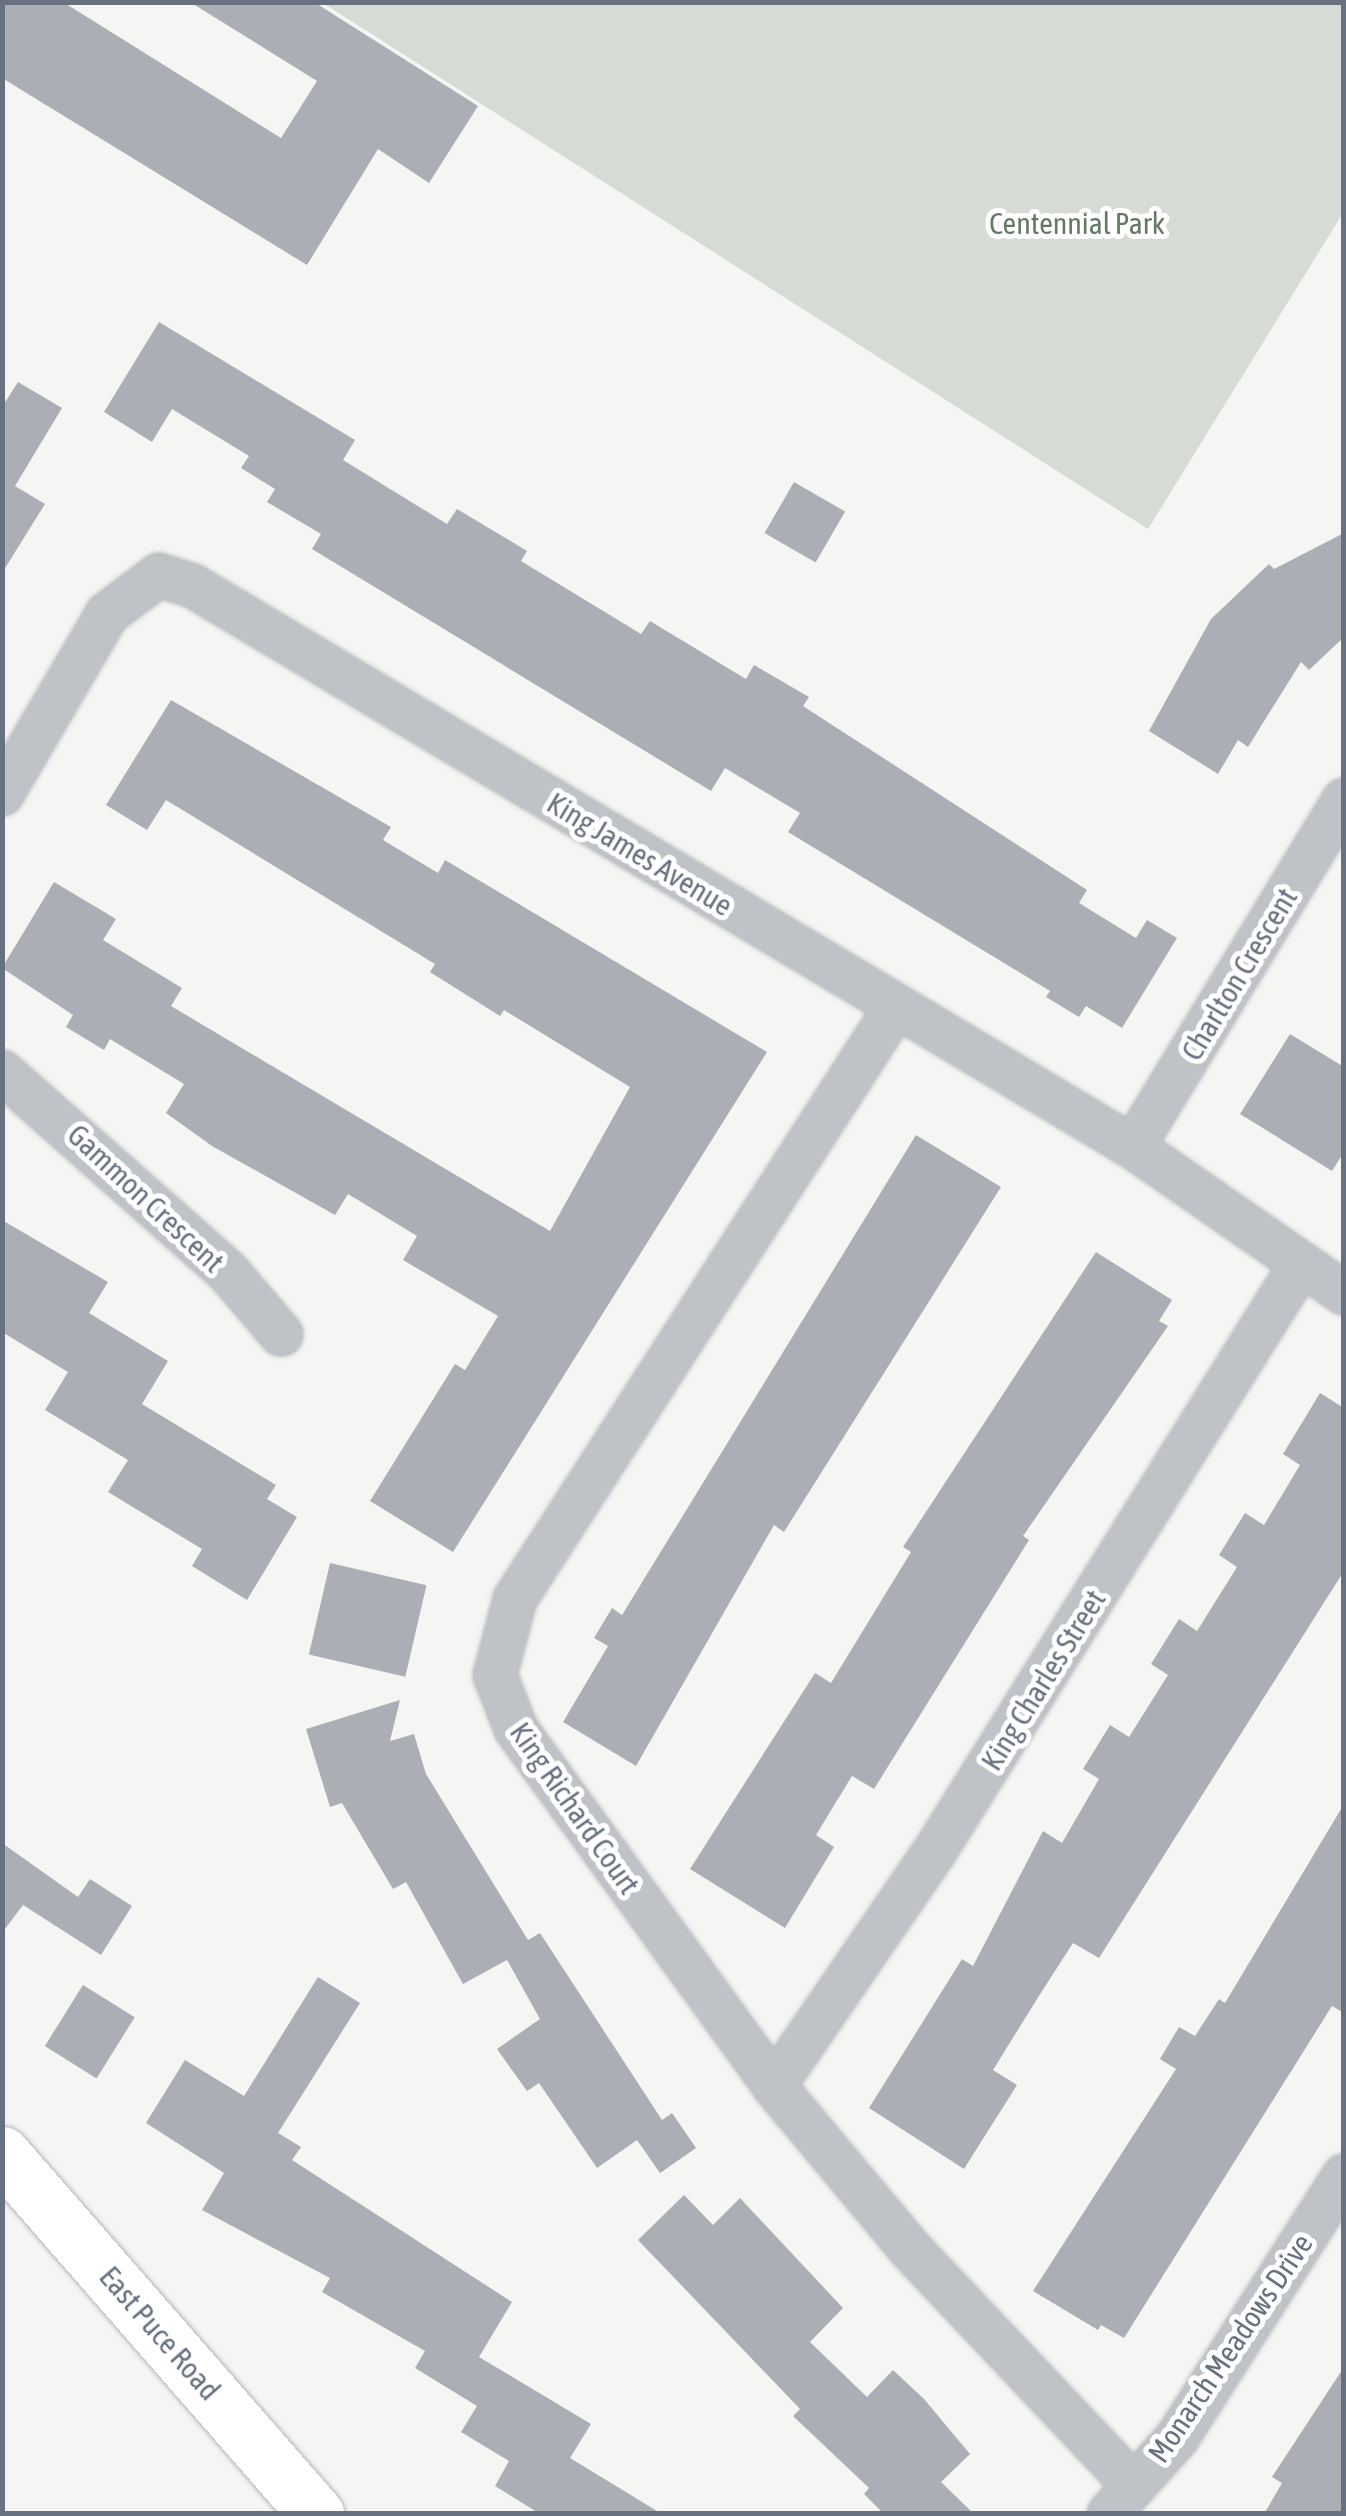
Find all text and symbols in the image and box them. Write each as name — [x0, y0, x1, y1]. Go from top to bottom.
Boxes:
park label: Centennial Park — [989, 205, 1165, 241]
street label: King James Avenue — [541, 785, 739, 923]
street label: Charlton Crescent — [1174, 881, 1304, 1067]
street label: Gammon Crescent — [60, 1117, 232, 1279]
street label: King Charles Street — [973, 1583, 1113, 1777]
street label: King Richard Court — [503, 1715, 647, 1901]
street label: Monarch Meadows Drive — [1140, 2227, 1320, 2469]
street label: East Puce Road — [92, 2259, 228, 2407]

